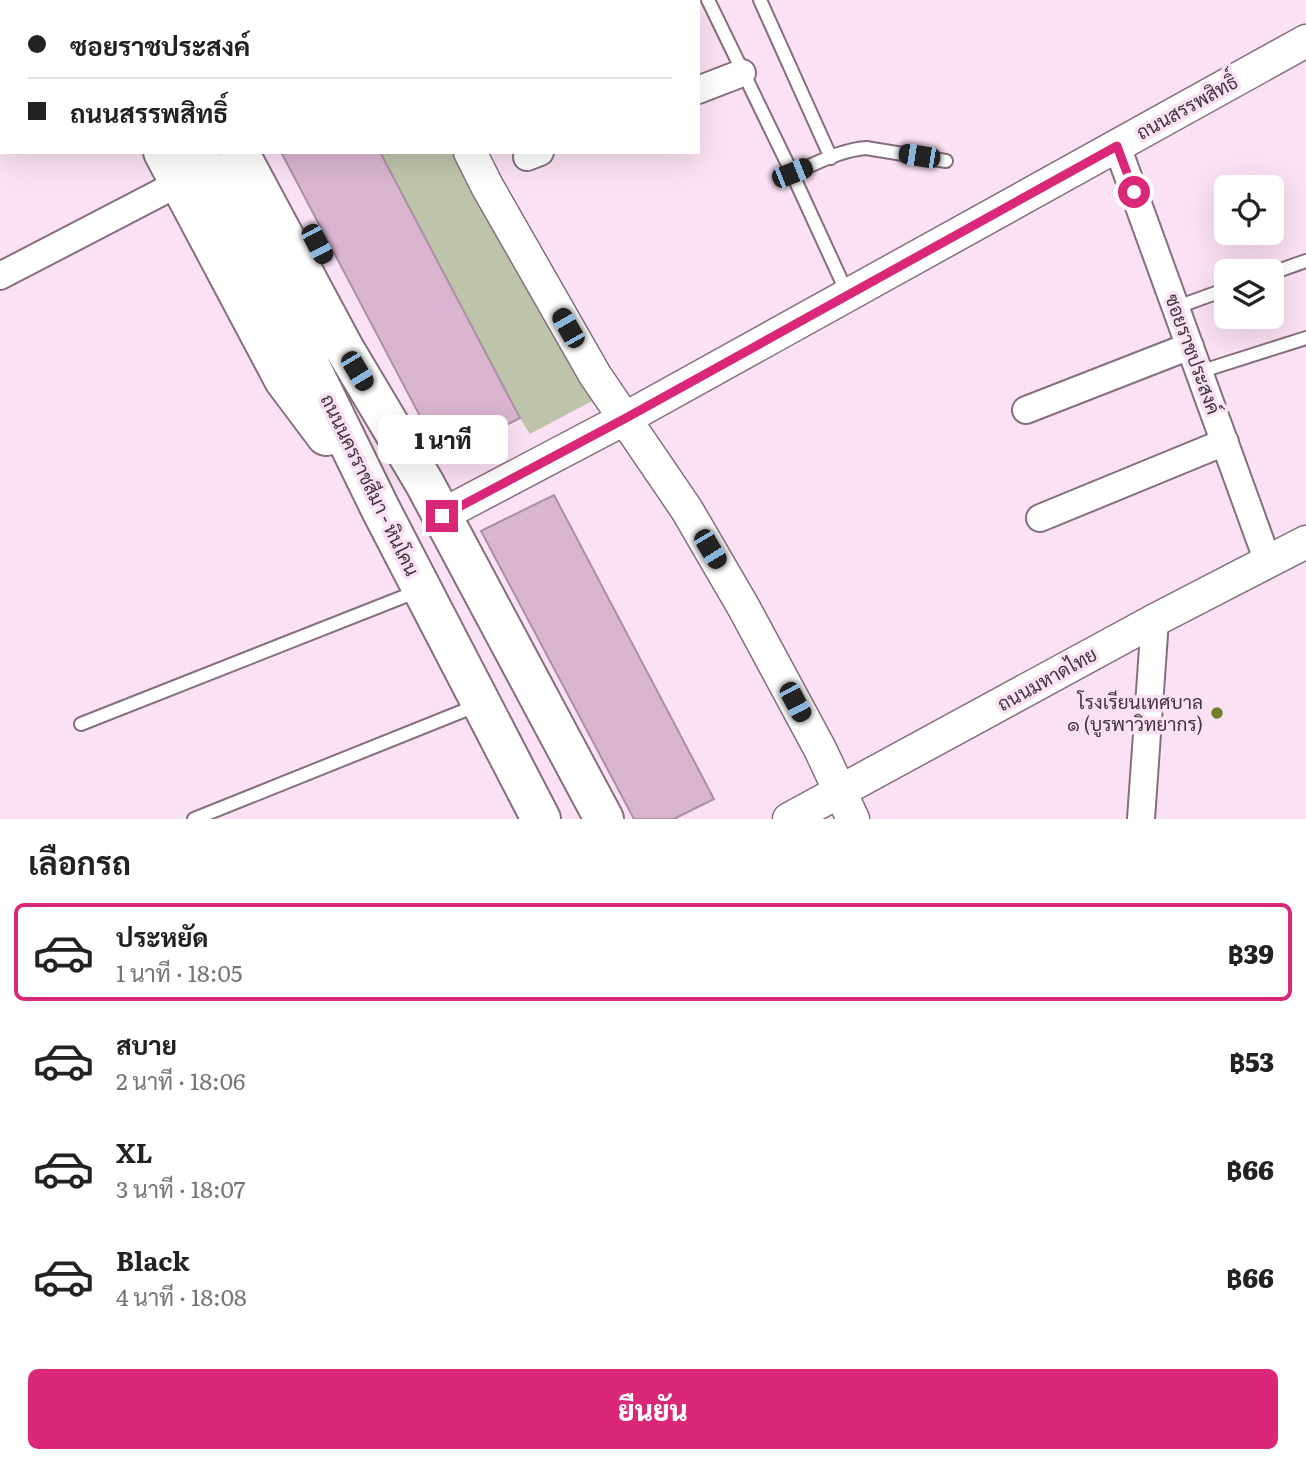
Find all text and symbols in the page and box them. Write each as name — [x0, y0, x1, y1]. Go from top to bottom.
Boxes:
text: ซอยราชประสงค์ — [70, 25, 250, 64]
street label: ถนนสรรพสิทธิ์ — [1129, 64, 1242, 146]
text: ถนนสรรพสิทธิ์ — [70, 92, 228, 131]
car — [897, 142, 942, 170]
car — [769, 155, 816, 191]
map controls — [1214, 175, 1284, 329]
button: locate — [1214, 175, 1284, 245]
route start — [1118, 176, 1150, 208]
car — [298, 221, 337, 267]
button: layers — [1214, 259, 1284, 329]
street label: ซอยราชประสงค์ — [1159, 289, 1229, 418]
car — [549, 305, 588, 351]
car — [338, 348, 377, 394]
street label: ถนนนครราชสีมา - หินโคน — [315, 389, 427, 580]
callout: 1 นาที — [377, 414, 507, 463]
text: 1 นาที — [415, 422, 471, 456]
route end — [426, 500, 458, 532]
car — [691, 526, 730, 572]
street label: ถนนมหาดไทย — [992, 639, 1102, 717]
car — [776, 679, 815, 725]
place label: โรงเรียนเทศบาล ๑ (บูรพาวิทยากร) — [1067, 687, 1203, 738]
marker: โรงเรียนเทศบาล ๑ (บูรพาวิทยากร) — [1209, 705, 1225, 721]
text: เลือกรถ — [28, 837, 131, 885]
text: ประหยัด — [116, 916, 209, 955]
icon: car — [32, 921, 95, 984]
text: ฿39 — [1228, 933, 1274, 972]
text: 1 นาที · 18:05 — [116, 955, 242, 989]
text: สบาย — [116, 1024, 177, 1063]
icon: car — [32, 1029, 95, 1092]
text: ฿53 — [1229, 1041, 1274, 1080]
text: 2 นาที · 18:06 — [116, 1063, 245, 1097]
text: XL — [116, 1132, 153, 1171]
icon: car — [32, 1137, 95, 1200]
text: ฿66 — [1226, 1149, 1274, 1188]
text: 3 นาที · 18:07 — [116, 1171, 246, 1205]
text: Black — [116, 1240, 190, 1279]
icon: car — [32, 1245, 95, 1308]
text: ฿66 — [1226, 1257, 1274, 1296]
text: 4 นาที · 18:08 — [116, 1279, 247, 1313]
button: ยืนยัน — [28, 1369, 1278, 1449]

